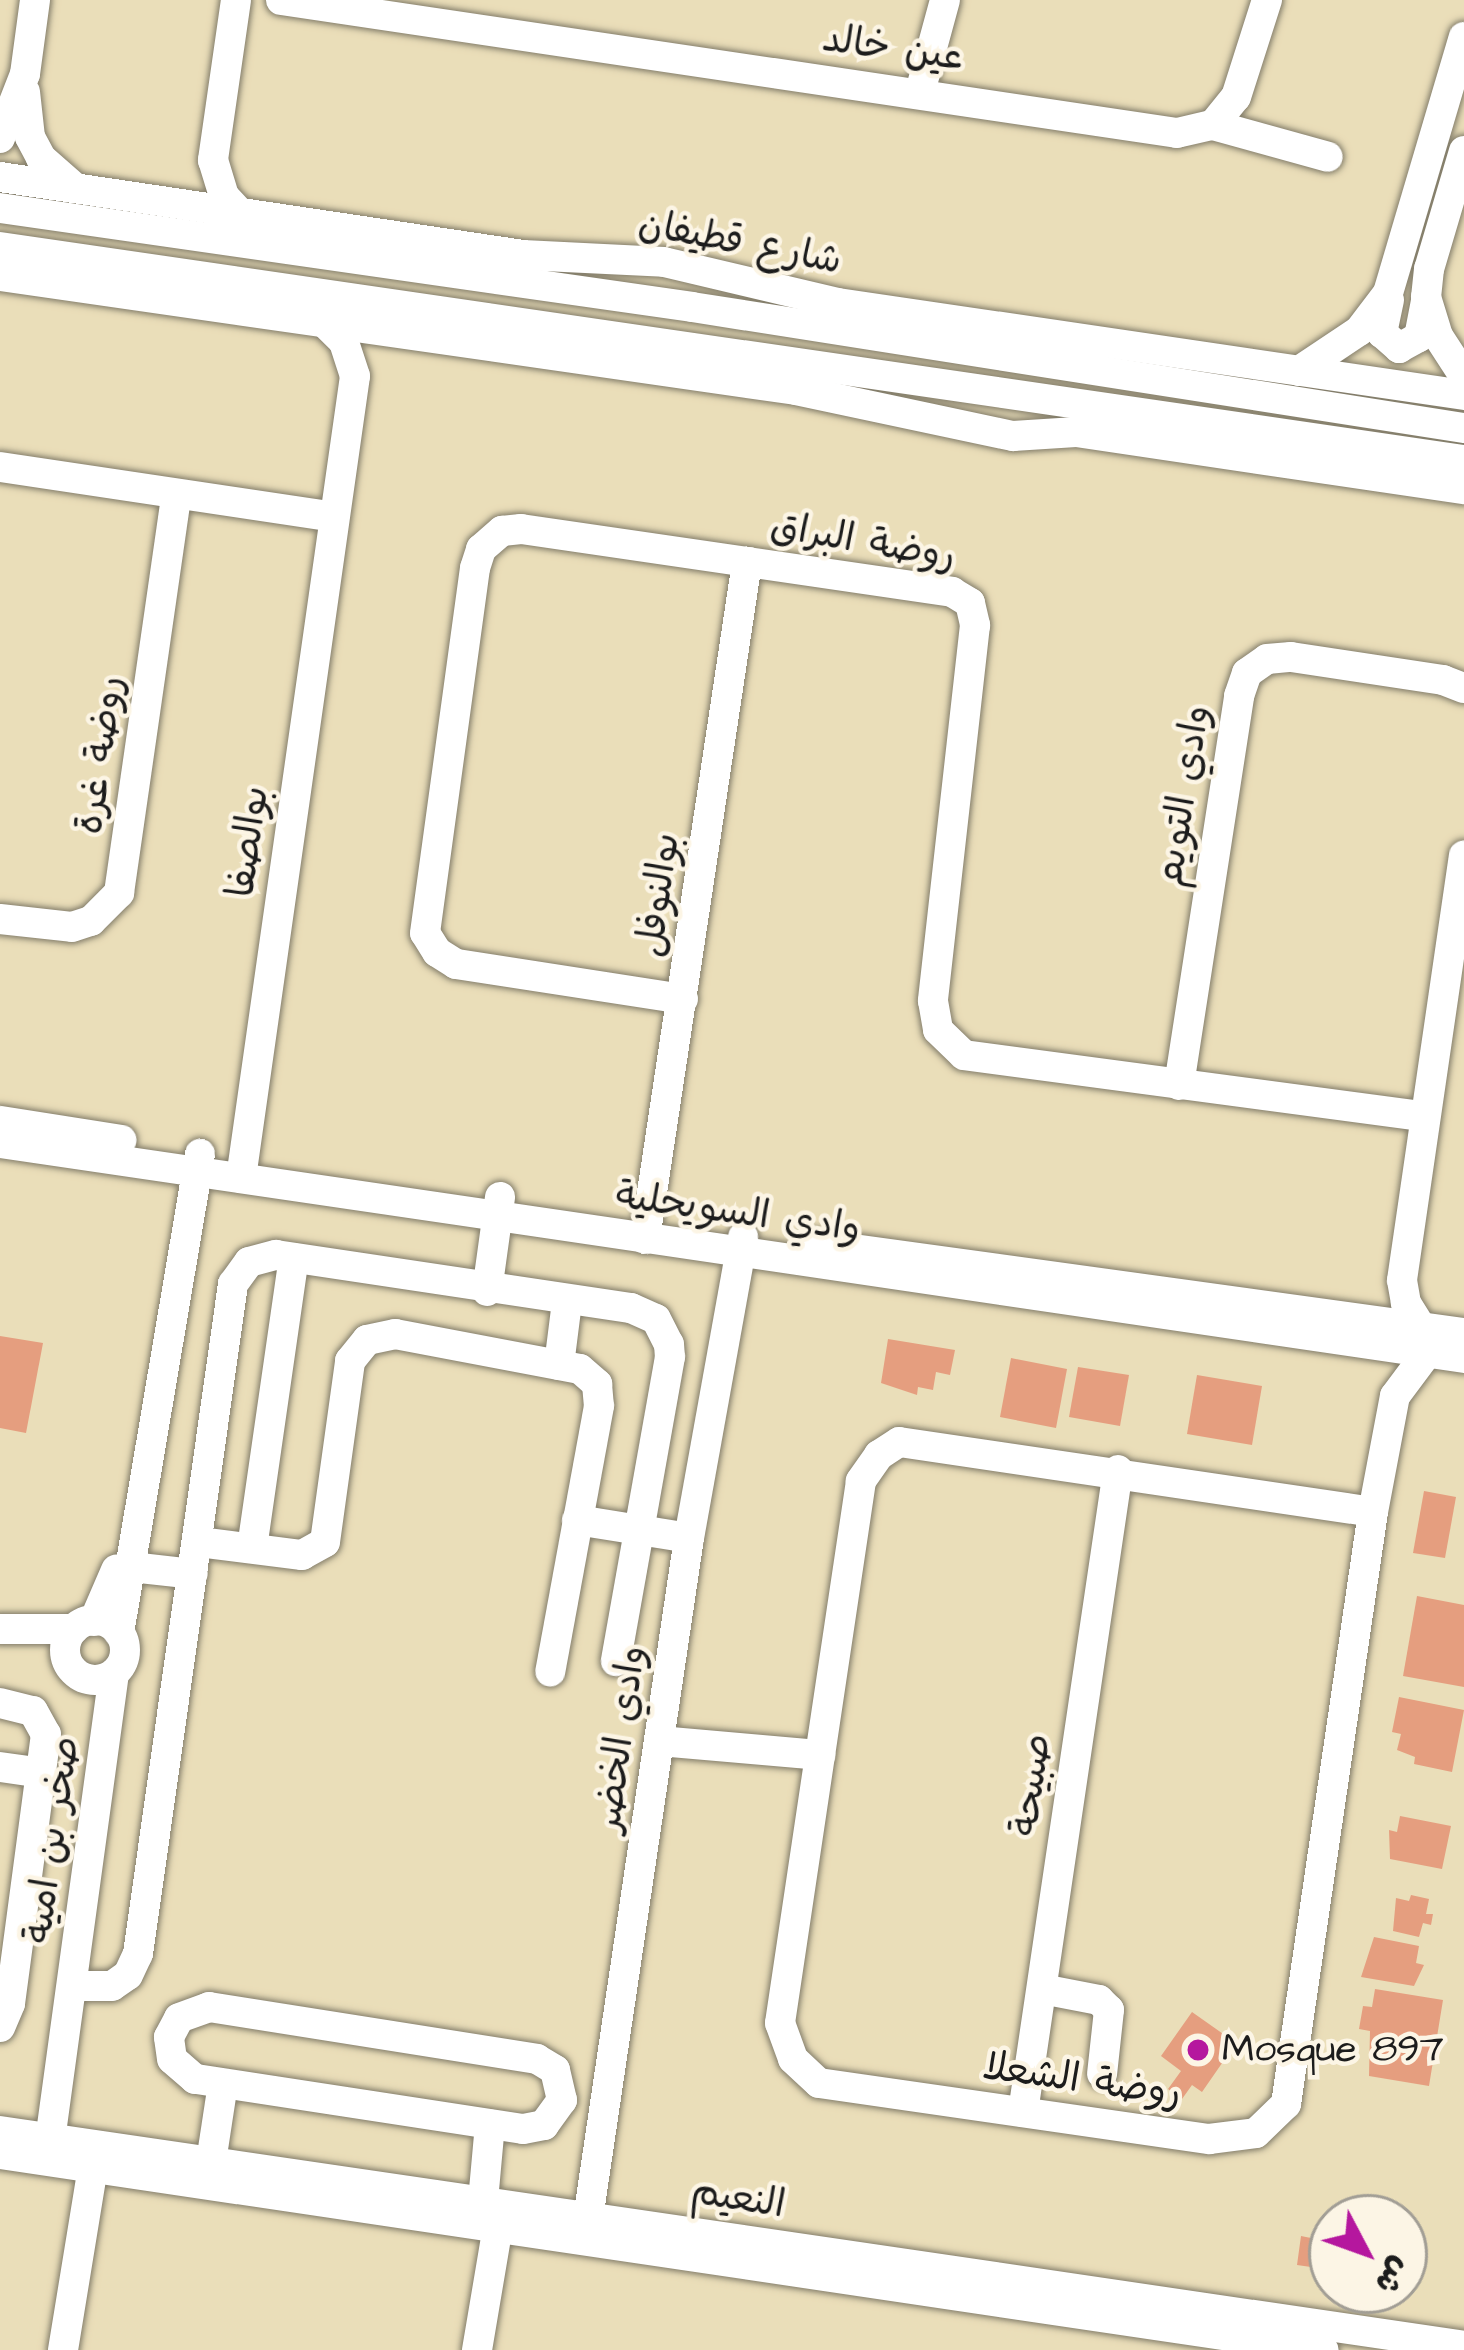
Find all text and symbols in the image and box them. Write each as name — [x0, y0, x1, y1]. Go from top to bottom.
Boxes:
street label: عين خالد — [819, 16, 967, 82]
street label: شارع قطيفان — [635, 200, 845, 286]
street label: روضة البراق — [767, 503, 959, 581]
street label: روضة غرة — [67, 673, 135, 837]
street label: وادي التويم — [1147, 702, 1221, 890]
street label: بوالصفا — [218, 783, 280, 901]
street label: بوالنوفل — [627, 830, 691, 960]
street label: وادي السويحلية — [613, 1173, 863, 1253]
street label: وادي الخضر — [585, 1643, 657, 1835]
street label: صبيحة — [1002, 1731, 1062, 1839]
street label: صخر بن امية — [15, 1734, 91, 1946]
place label: Mosque 897 — [1222, 2027, 1444, 2073]
marker: Mosque 897 — [1185, 2037, 1211, 2063]
street label: روضة الشعلا — [980, 2044, 1184, 2118]
street label: النعيم — [688, 2169, 788, 2229]
north arrow — [1308, 2194, 1428, 2314]
text: ش — [1364, 2247, 1422, 2304]

